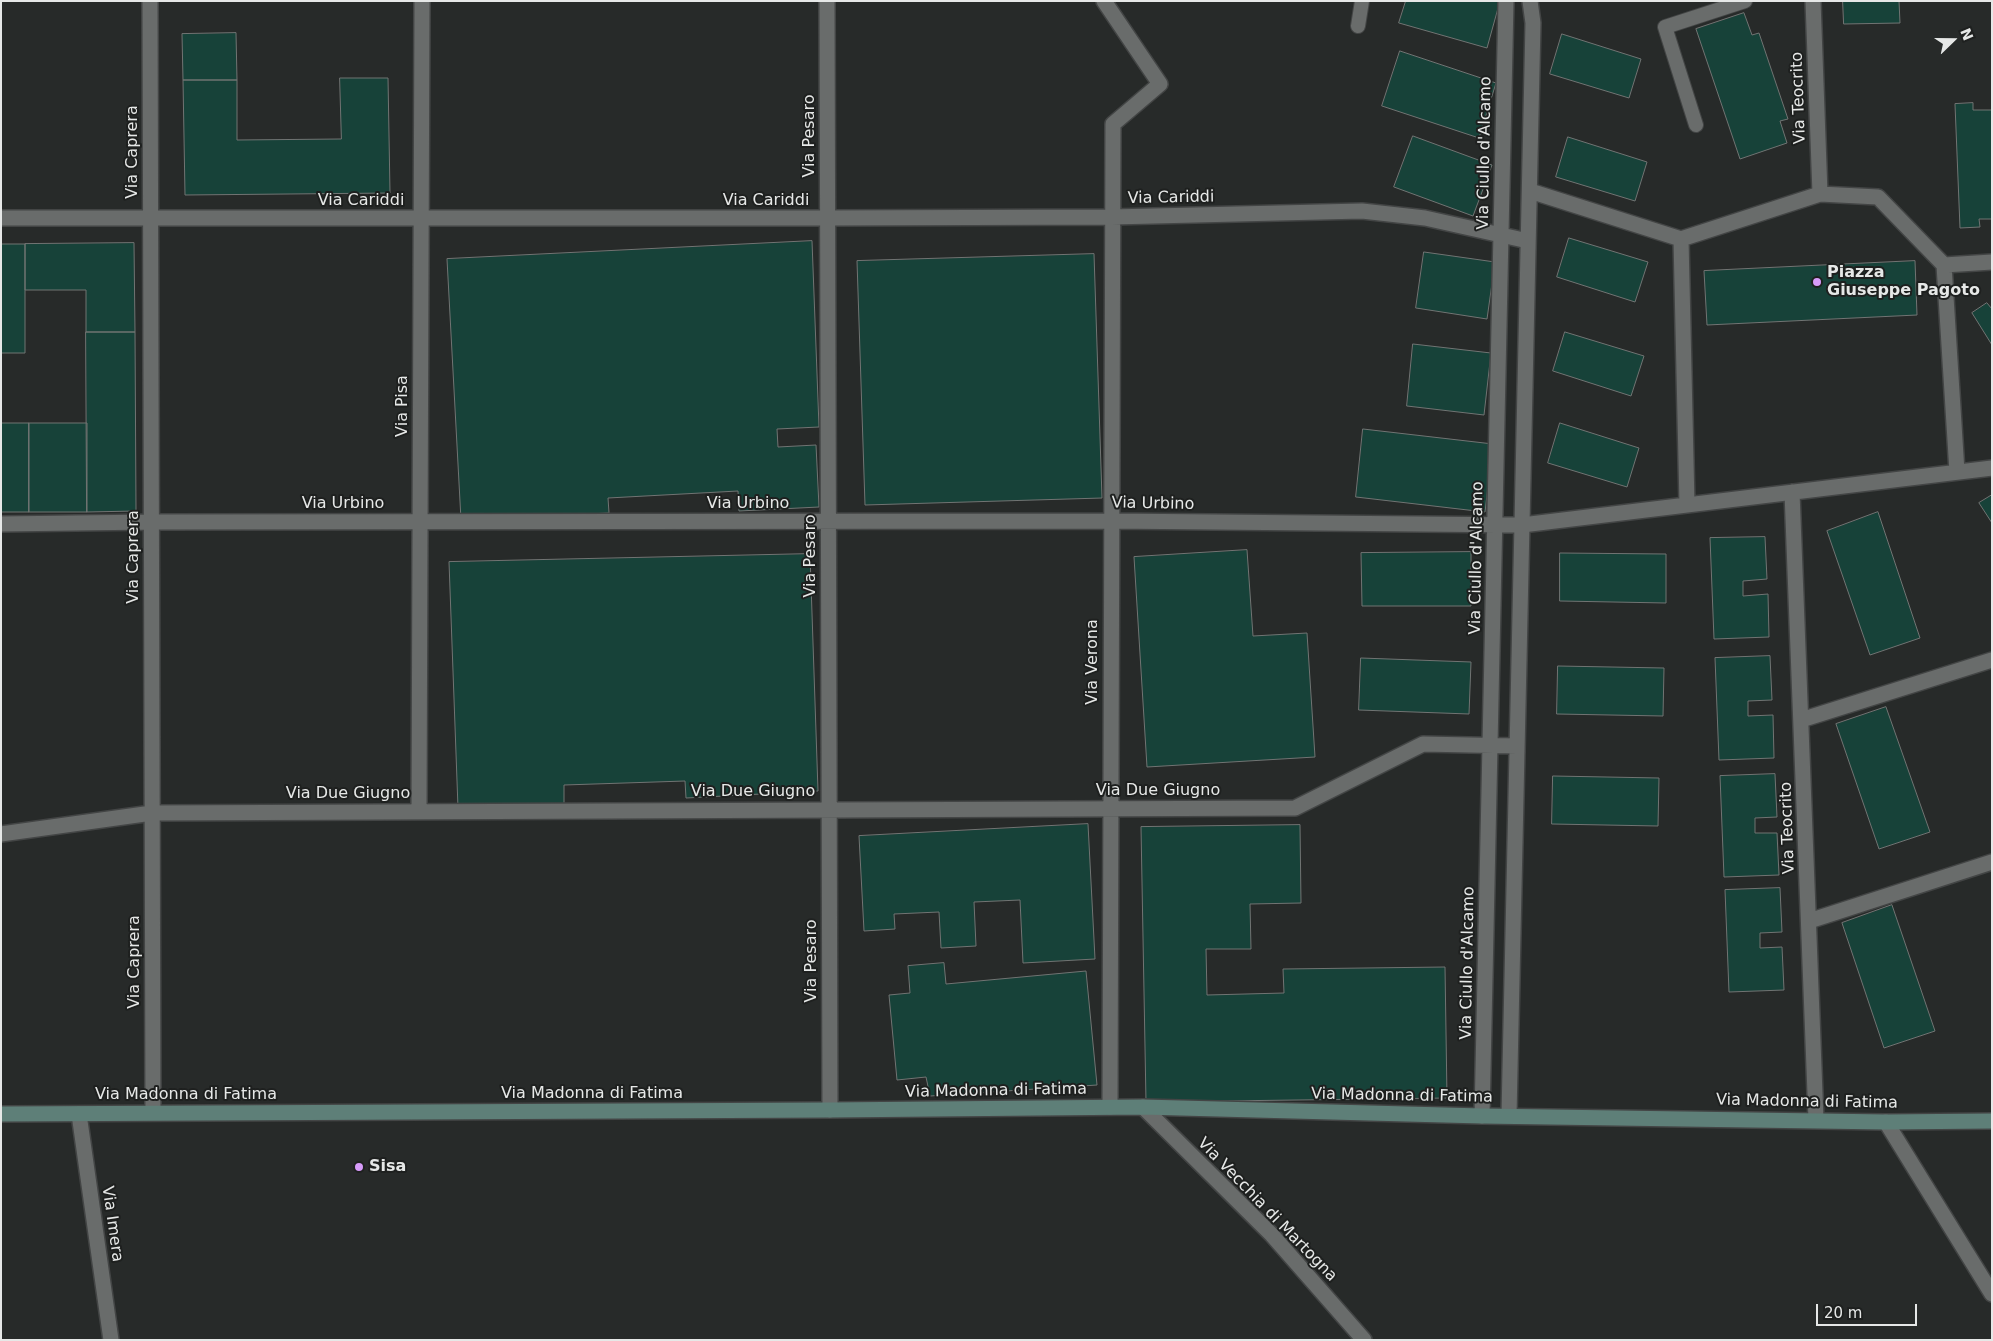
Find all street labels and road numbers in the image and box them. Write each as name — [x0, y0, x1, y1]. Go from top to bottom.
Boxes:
street label: Via Teocrito — [1788, 51, 1810, 145]
street label: Via Ciullo d'Alcamo — [1474, 76, 1496, 230]
street label: Via Pesaro — [800, 94, 820, 178]
street label: Via Caprera — [123, 105, 143, 199]
street label: Via Cariddi — [1127, 188, 1215, 208]
street label: Via Cariddi — [318, 191, 404, 211]
street label: Via Cariddi — [723, 191, 809, 211]
street label: Via Pisa — [393, 375, 413, 437]
street label: Via Ciullo d'Alcamo — [1466, 481, 1488, 635]
street label: Via Urbino — [302, 494, 384, 514]
street label: Via Urbino — [707, 494, 789, 514]
street label: Via Urbino — [1111, 494, 1195, 514]
street label: Via Caprera — [124, 510, 144, 604]
street label: Via Pesaro — [801, 514, 821, 598]
street label: Via Verona — [1083, 619, 1103, 705]
street label: Via Due Giugno — [1096, 781, 1220, 801]
street label: Via Teocrito — [1777, 781, 1799, 875]
street label: Via Due Giugno — [691, 782, 815, 802]
street label: Via Due Giugno — [286, 784, 410, 804]
street label: Via Ciullo d'Alcamo — [1457, 886, 1479, 1040]
street label: Via Caprera — [125, 915, 145, 1009]
street label: Via Pesaro — [802, 919, 822, 1003]
street label: Via Madonna di Fatima — [905, 1080, 1087, 1102]
street label: Via Madonna di Fatima — [501, 1084, 683, 1104]
street label: Via Madonna di Fatima — [95, 1085, 277, 1105]
street label: Via Madonna di Fatima — [1311, 1085, 1493, 1107]
street label: Via Madonna di Fatima — [1716, 1091, 1898, 1113]
street label: Via Vecchia di Martogna — [1193, 1134, 1341, 1286]
street label: Via Imera — [97, 1185, 127, 1263]

